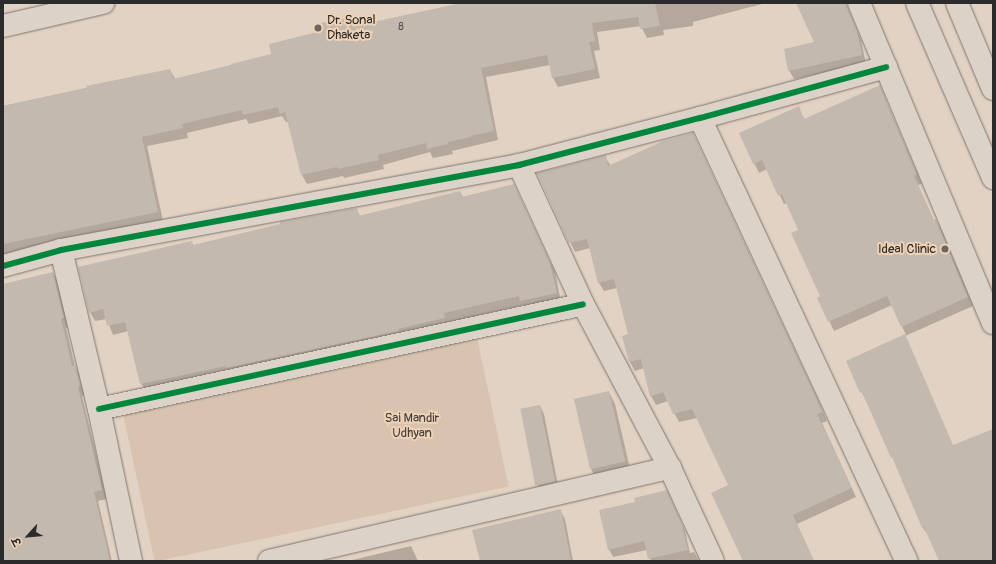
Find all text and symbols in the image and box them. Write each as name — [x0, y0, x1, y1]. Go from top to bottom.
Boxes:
place label: Dr. Sonal Dhaketa — [327, 13, 376, 44]
house number: 8 — [398, 20, 404, 34]
marker: Dr. Sonal Dhaketa — [312, 22, 324, 34]
place label: Ideal Clinic — [878, 241, 936, 257]
marker: Ideal Clinic — [939, 243, 951, 255]
park label: Sai Mandir Udhyan — [385, 411, 439, 442]
north arrow — [8, 516, 48, 556]
text: उ — [9, 535, 24, 548]

